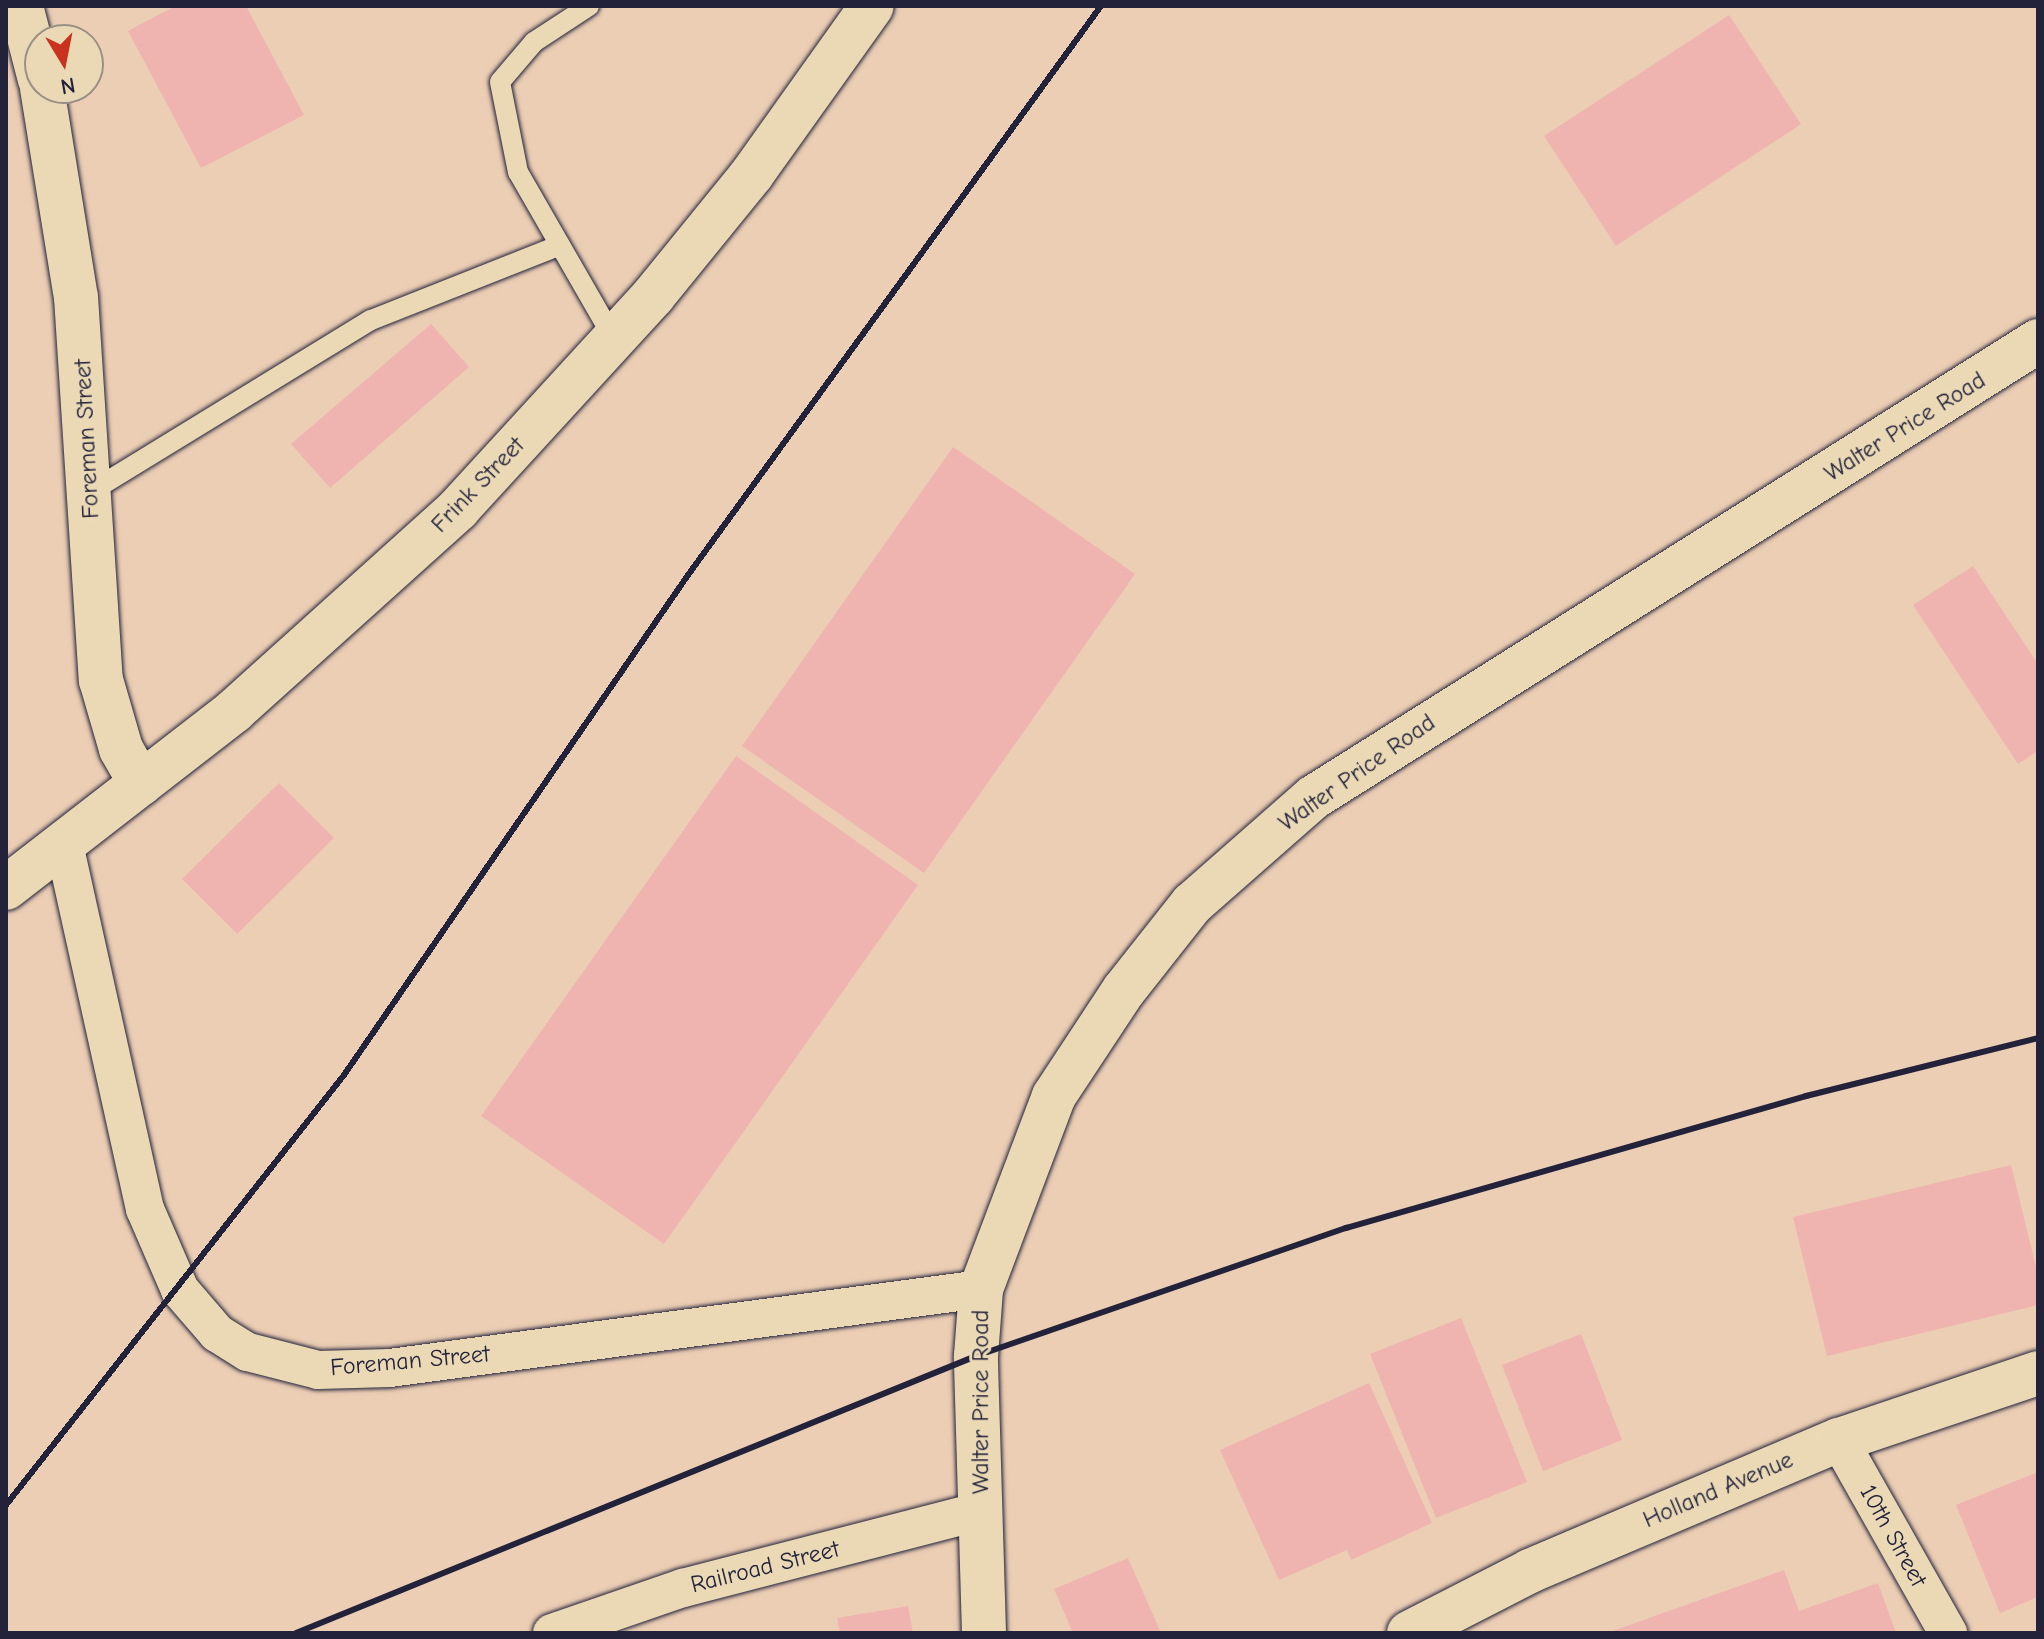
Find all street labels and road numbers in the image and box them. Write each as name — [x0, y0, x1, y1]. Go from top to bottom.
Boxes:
street label: Foreman Street — [68, 358, 106, 520]
street label: Walter Price Road — [1819, 366, 1991, 488]
street label: Frink Street — [425, 431, 531, 539]
street label: Walter Price Road — [1273, 708, 1441, 838]
street label: Walter Price Road — [967, 1310, 995, 1494]
street label: Foreman Street — [329, 1340, 491, 1382]
street label: Holland Avenue — [1639, 1445, 1797, 1535]
street label: 10th Street — [1853, 1480, 1933, 1592]
street label: Railroad Street — [688, 1535, 842, 1599]

